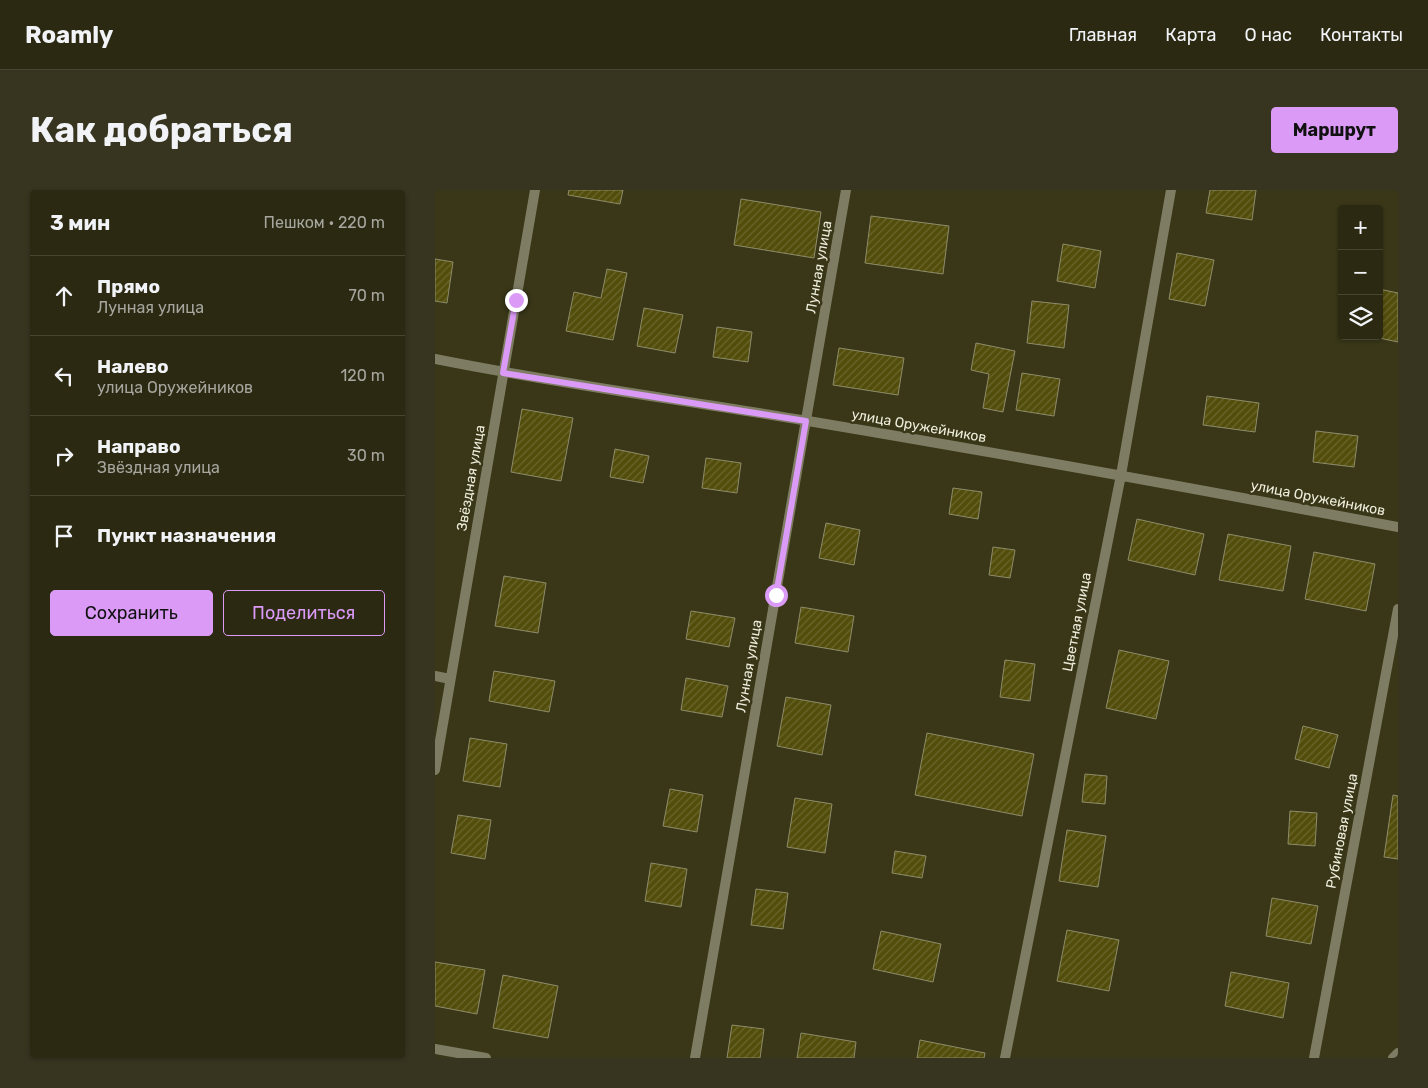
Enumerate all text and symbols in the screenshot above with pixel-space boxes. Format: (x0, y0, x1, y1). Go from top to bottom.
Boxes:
text: Roamly (25, 21, 113, 49)
text: Главная (1069, 24, 1137, 46)
text: Карта (1165, 24, 1217, 46)
text: О нас (1245, 24, 1292, 46)
text: Контакты (1320, 24, 1403, 46)
button: Маршрут (1271, 107, 1398, 153)
text: Как добраться (30, 109, 293, 151)
map controls (1338, 205, 1383, 340)
button: + (1338, 205, 1383, 250)
text: 3 мин (50, 210, 110, 235)
text: Пешком · 220 m (264, 213, 385, 232)
street label: Лунная улица (802, 219, 836, 315)
button: − (1338, 250, 1383, 295)
text: Прямо (97, 275, 160, 298)
icon: ahead (50, 282, 78, 310)
text: 70 m (348, 286, 385, 305)
route end (505, 289, 528, 312)
button: layers (1338, 295, 1383, 340)
text: Лунная улица (97, 298, 204, 317)
text: Налево (97, 355, 169, 378)
icon: left (50, 362, 78, 390)
text: 120 m (340, 366, 385, 385)
text: улица Оружейников (97, 378, 253, 397)
street label: улица Оружейников (850, 406, 988, 446)
street label: Звёздная улица (453, 424, 489, 532)
text: Направо (97, 435, 181, 458)
icon: right (50, 442, 78, 470)
text: 30 m (347, 446, 385, 465)
text: Звёздная улица (97, 458, 220, 477)
street label: улица Оружейников (1249, 477, 1387, 519)
icon: arrive (50, 522, 78, 550)
text: Пункт назначения (97, 524, 276, 547)
street label: Цветная улица (1059, 571, 1095, 673)
route start (765, 584, 788, 607)
button: Сохранить (50, 590, 213, 636)
button: Поделиться (223, 590, 385, 636)
street label: Лунная улица (732, 618, 766, 714)
street label: Рубиновая улица (1323, 772, 1361, 890)

